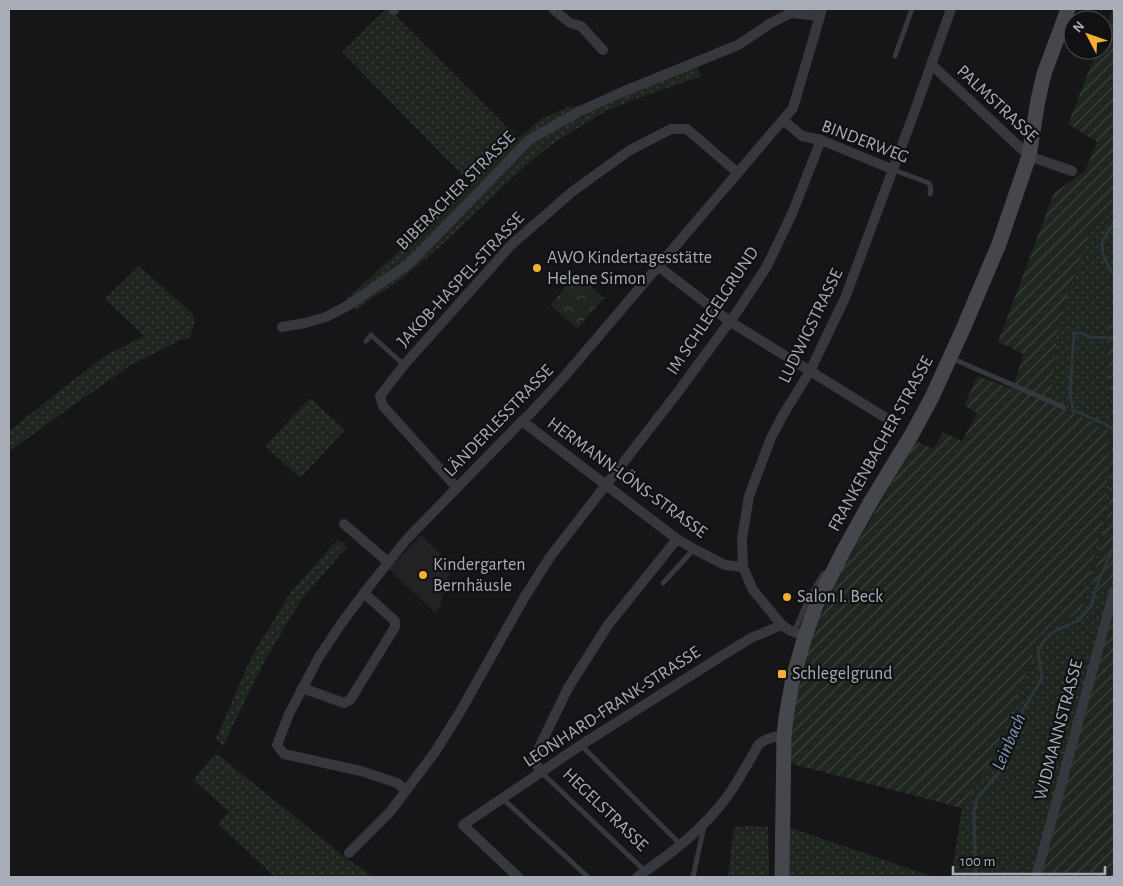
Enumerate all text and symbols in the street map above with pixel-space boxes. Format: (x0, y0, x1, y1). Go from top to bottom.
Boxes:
north arrow (1063, 10, 1113, 60)
text: N (1070, 19, 1087, 35)
street label: PALMSTRASSE (953, 62, 1041, 146)
street label: BINDERWEG (819, 117, 911, 167)
street label: BIBERACHER STRASSE (393, 128, 519, 254)
street label: JAKOB-HASPEL-STRASSE (394, 209, 528, 351)
street label: IM SCHLEGELGRUND (664, 244, 762, 378)
place label: AWO Kindertagesstätte Helene Simon (547, 249, 712, 288)
marker: AWO Kindertagesstätte Helene Simon (531, 262, 543, 274)
street label: LUDWIGSTRASSE (776, 266, 847, 386)
street label: FRANKENBACHER STRASSE (825, 353, 937, 535)
street label: LÄNDERLESSTRASSE (440, 360, 557, 481)
street label: HERMANN-LÖNS-STRASSE (544, 413, 712, 542)
place label: Kindergarten Bernhäusle (433, 556, 525, 595)
marker: Kindergarten Bernhäusle (417, 569, 429, 581)
place label: Salon I. Beck (797, 588, 884, 606)
marker: Salon I. Beck (781, 591, 793, 603)
street label: LEONHARD-FRANK-STRASSE (520, 643, 704, 771)
street label: WIDMANNSTRASSE (1032, 657, 1087, 802)
place label: Schlegelgrund (792, 665, 893, 683)
marker: Schlegelgrund (776, 668, 788, 680)
water label: Leinbach (989, 711, 1029, 773)
street label: HEGELSTRASSE (559, 765, 651, 855)
scale bar (953, 844, 1106, 876)
text: 100 m (960, 854, 995, 869)

